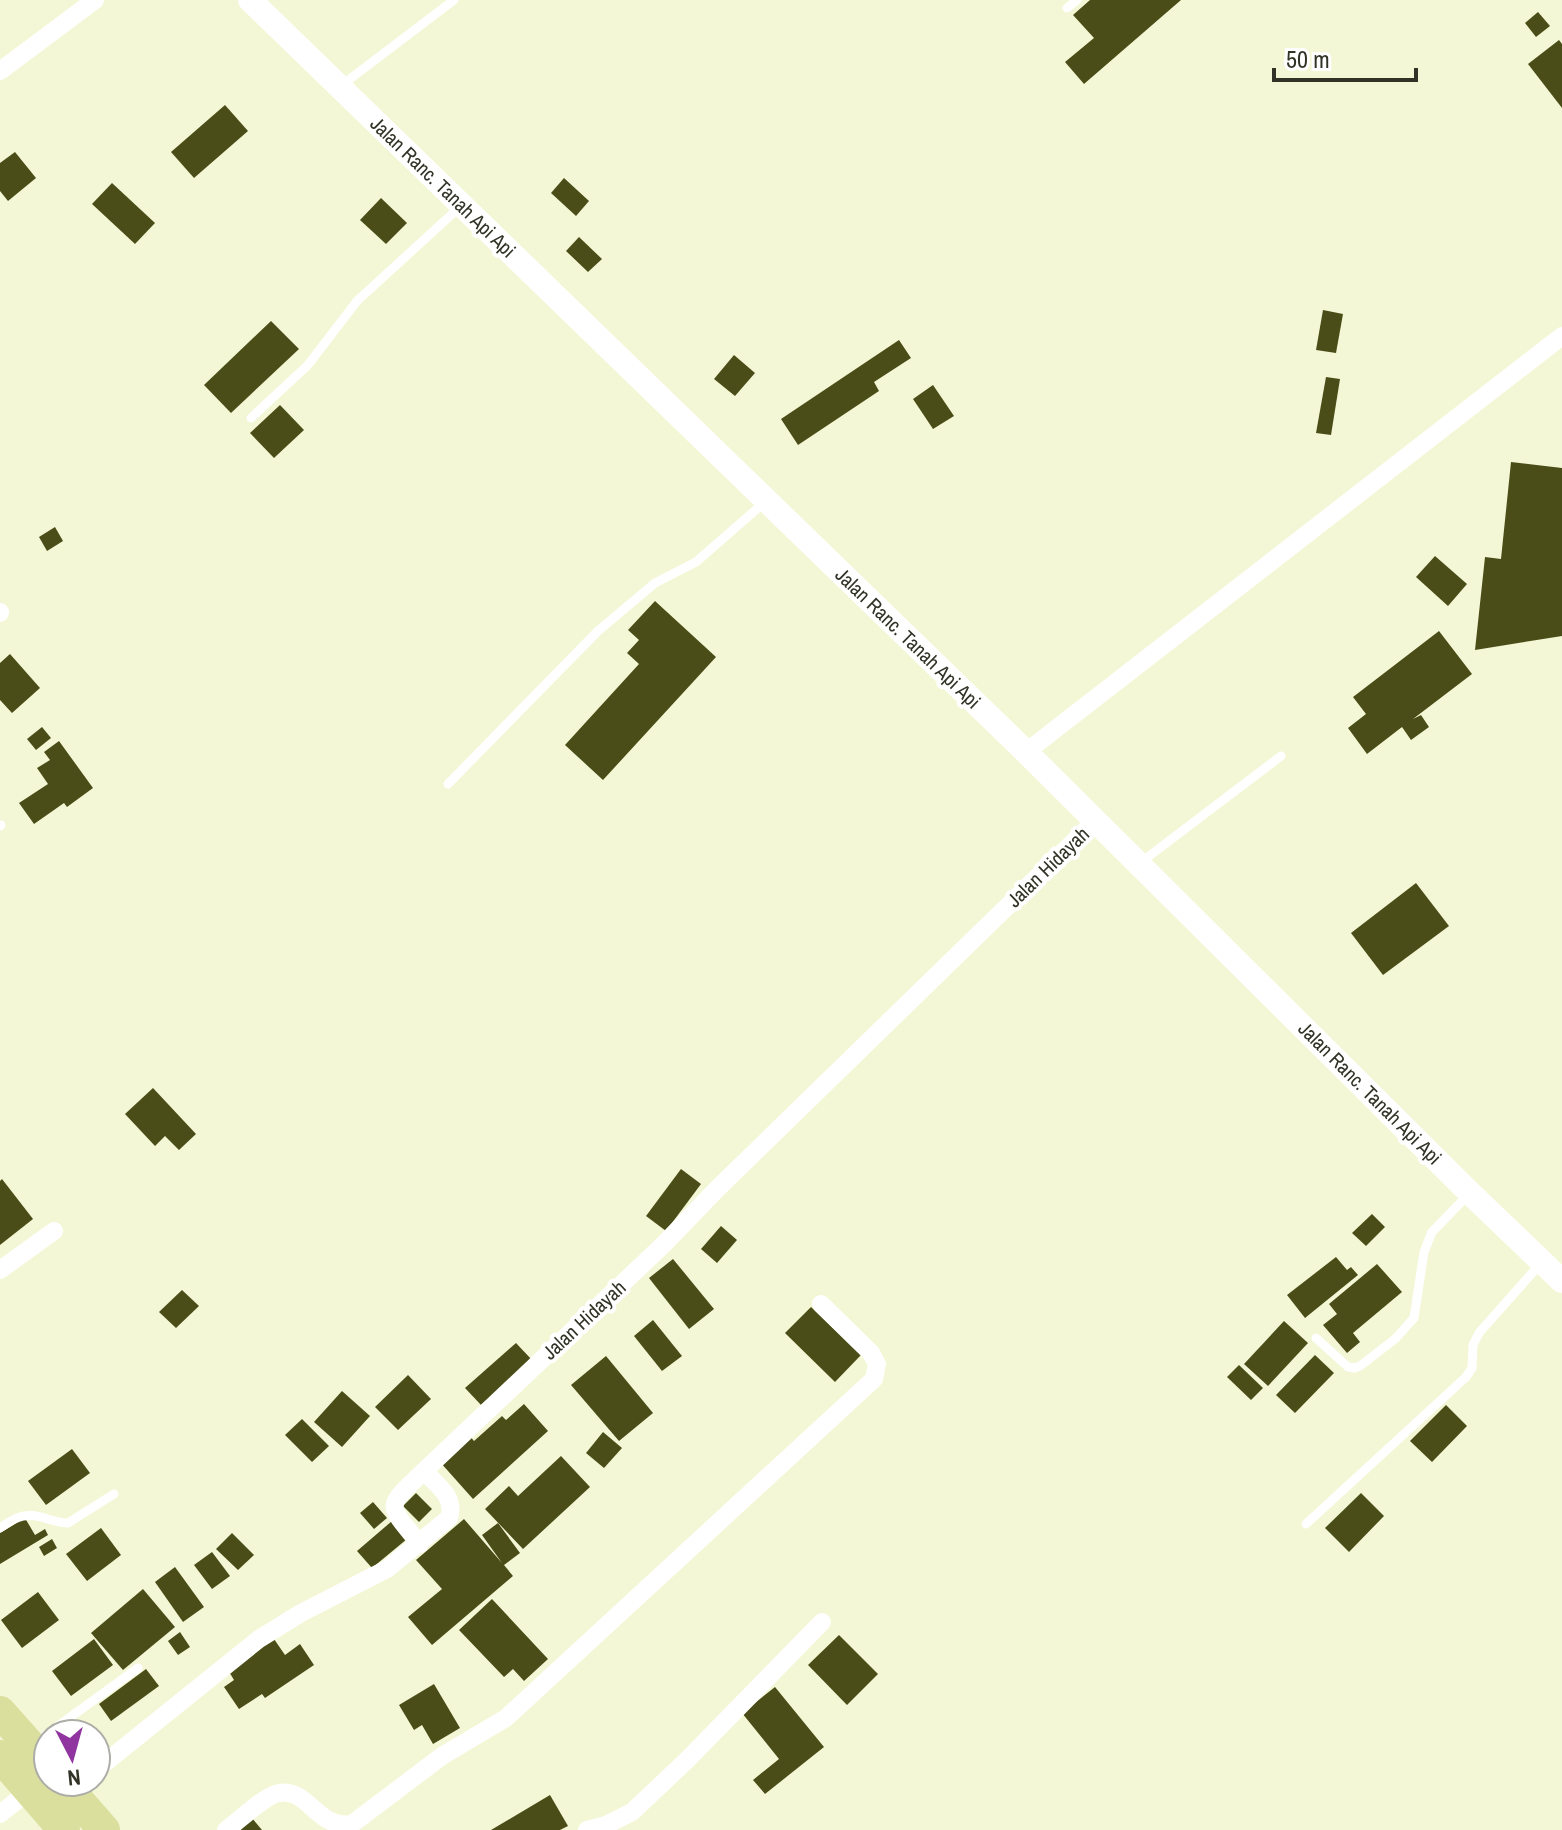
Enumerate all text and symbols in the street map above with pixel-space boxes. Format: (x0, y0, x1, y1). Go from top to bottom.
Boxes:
scale bar (1274, 32, 1416, 82)
text: 50 m (1286, 43, 1330, 75)
street label: Jalan Ranc. Tanah Api Api (365, 110, 522, 263)
street label: Jalan Ranc. Tanah Api Api (830, 561, 987, 714)
street label: Jalan Hidayah (1001, 821, 1095, 913)
street label: Jalan Ranc. Tanah Api Api (1293, 1015, 1448, 1170)
street label: Jalan Hidayah (536, 1274, 631, 1365)
north arrow (32, 1718, 112, 1798)
text: N (66, 1762, 82, 1793)

